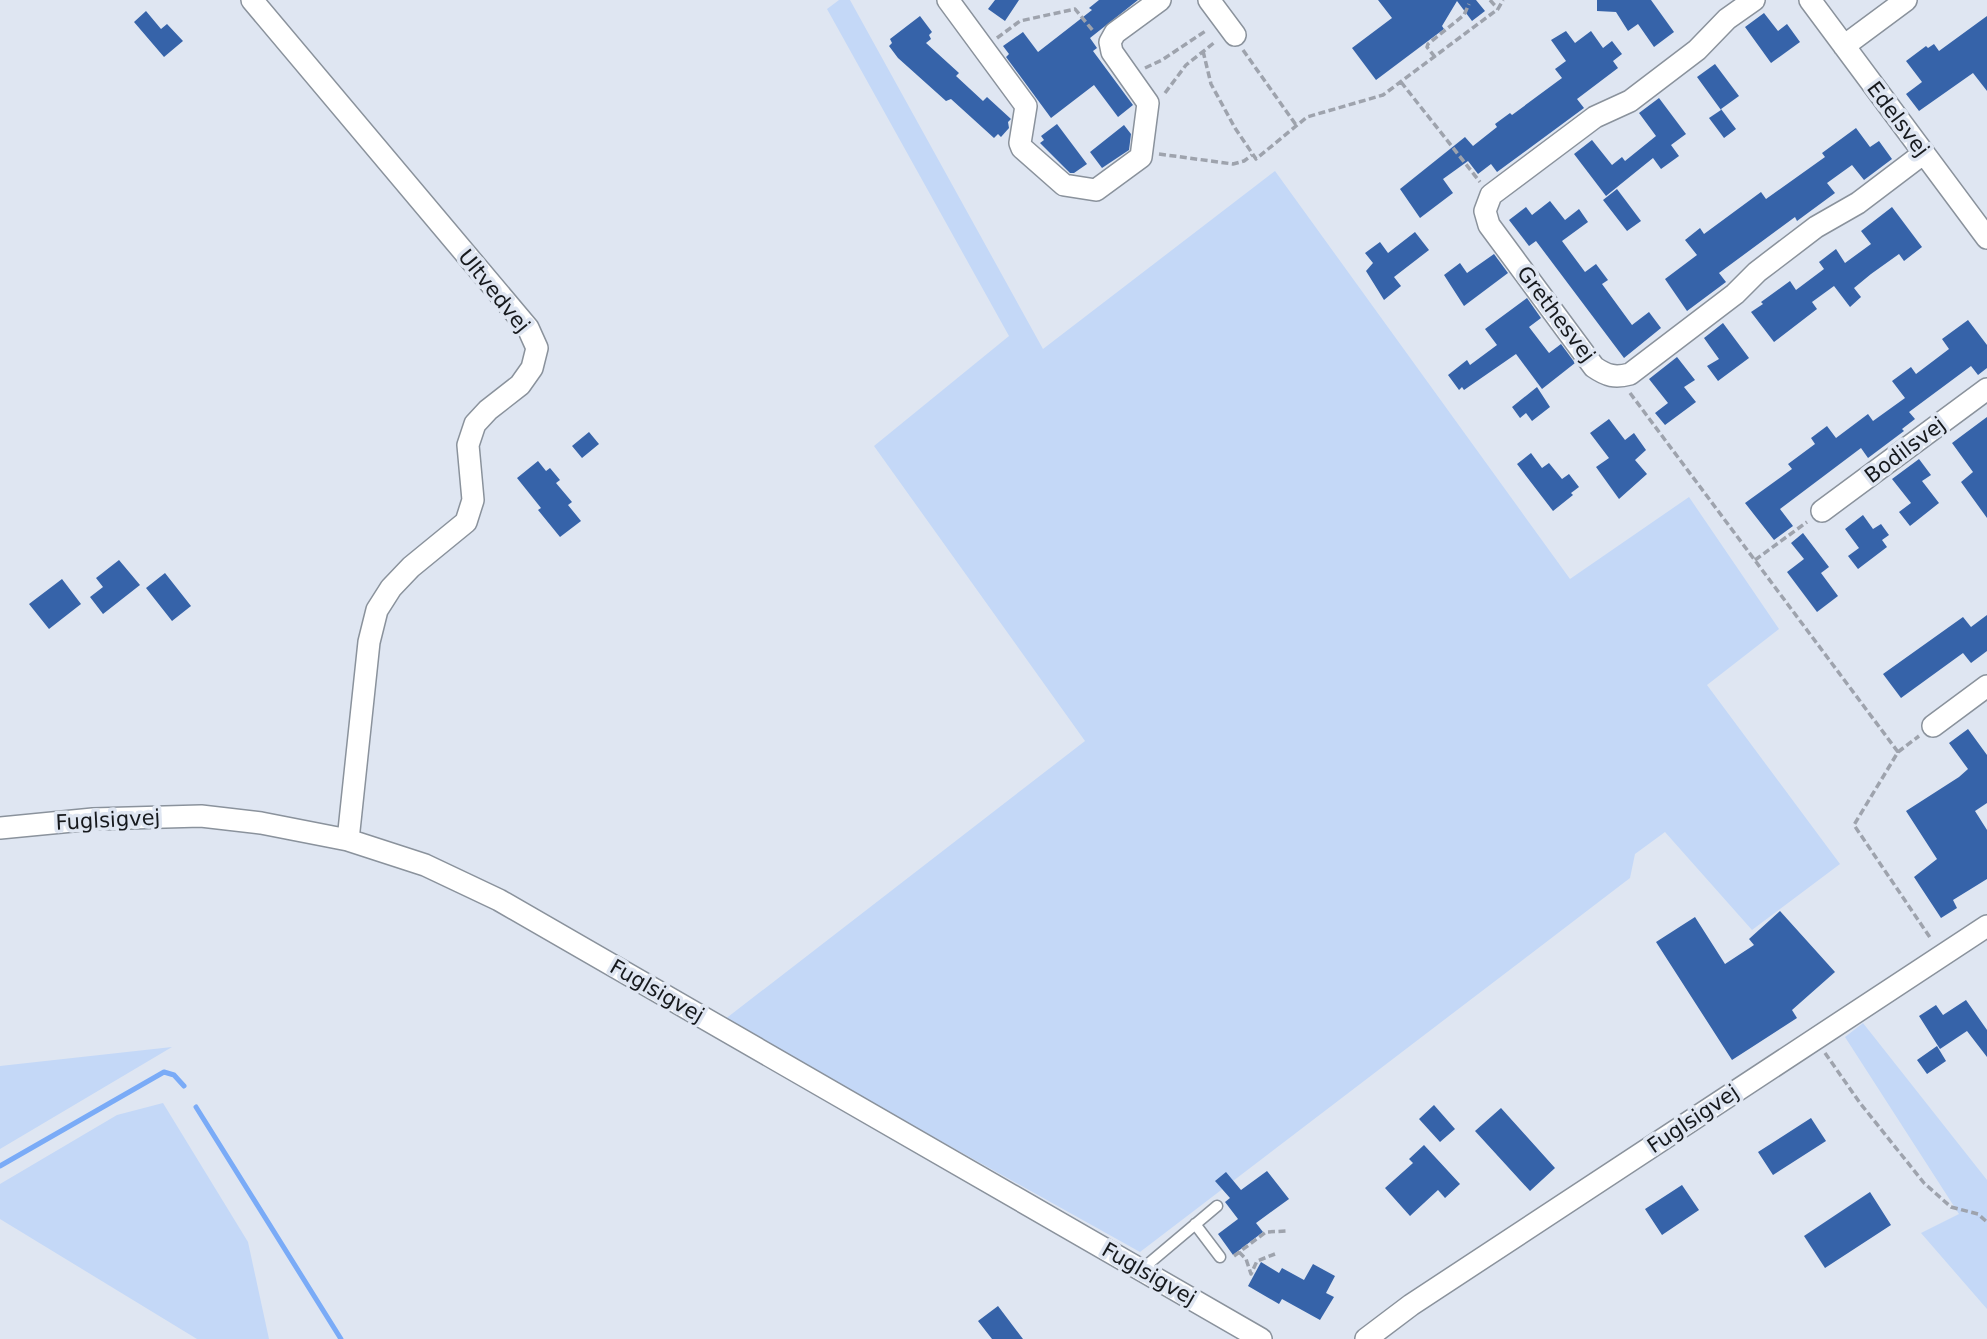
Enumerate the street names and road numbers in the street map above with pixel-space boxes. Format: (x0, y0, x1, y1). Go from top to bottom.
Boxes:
street label: Edelsvej (1862, 77, 1934, 161)
street label: Ultvedvej (453, 245, 535, 337)
street label: Grethesvej (1512, 261, 1600, 367)
street label: Bodilsvej (1860, 412, 1950, 488)
street label: Fuglsigvej (55, 805, 161, 835)
street label: Fuglsigvej (606, 954, 708, 1028)
street label: Fuglsigvej (1643, 1080, 1743, 1158)
street label: Fuglsigvej (1098, 1237, 1200, 1311)

